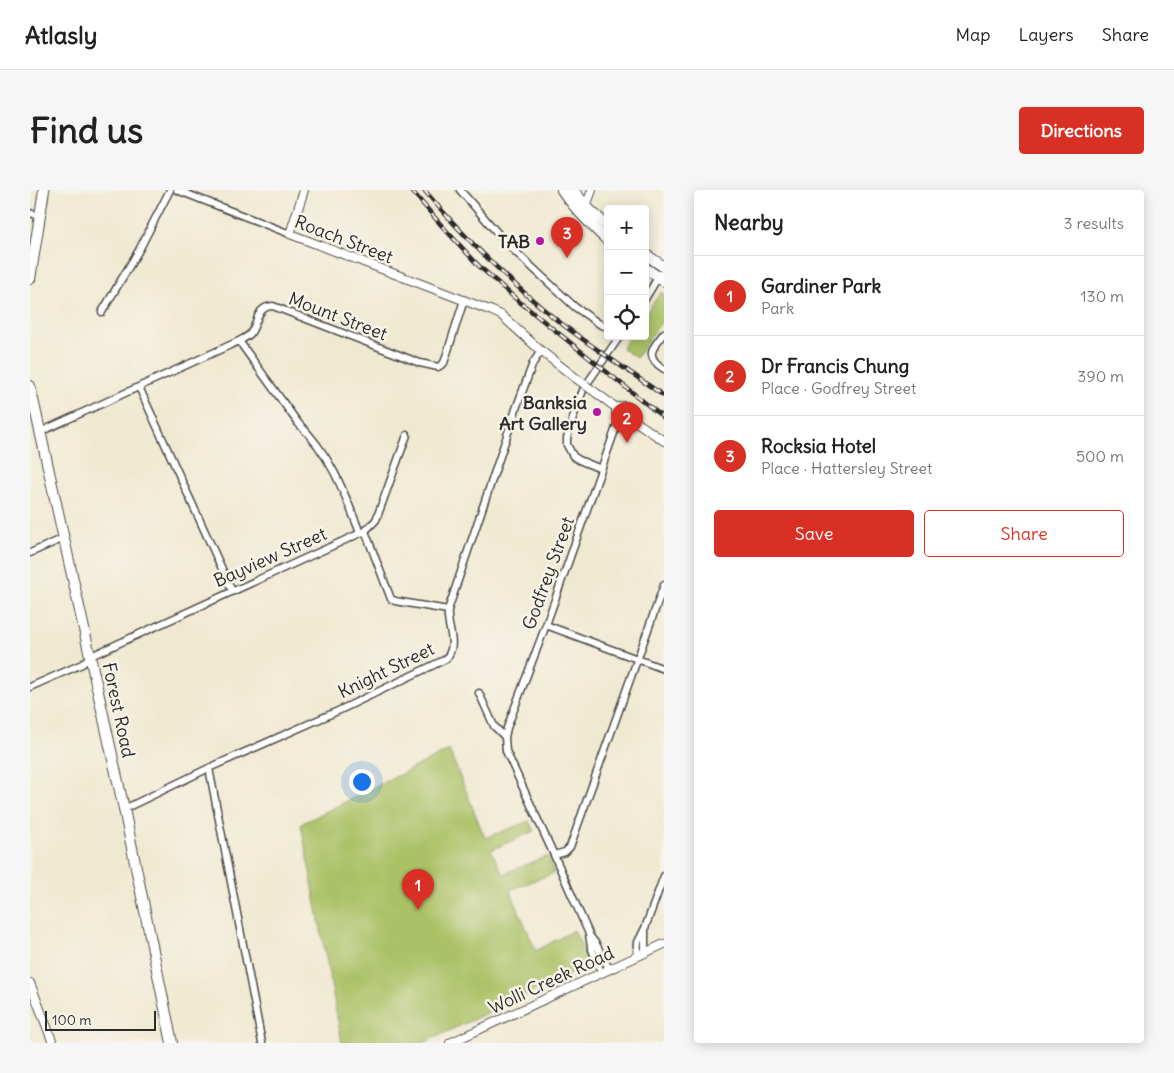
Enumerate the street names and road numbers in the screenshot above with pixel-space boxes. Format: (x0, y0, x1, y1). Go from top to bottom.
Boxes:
street label: Roach Street (292, 210, 396, 268)
street label: Mount Street (285, 287, 391, 345)
street label: Godfrey Street (517, 513, 579, 633)
street label: Bayview Street (210, 522, 330, 592)
street label: Knight Street (334, 637, 438, 703)
street label: Forest Road (98, 660, 140, 760)
street label: Wolli Creek Road (485, 941, 618, 1019)

